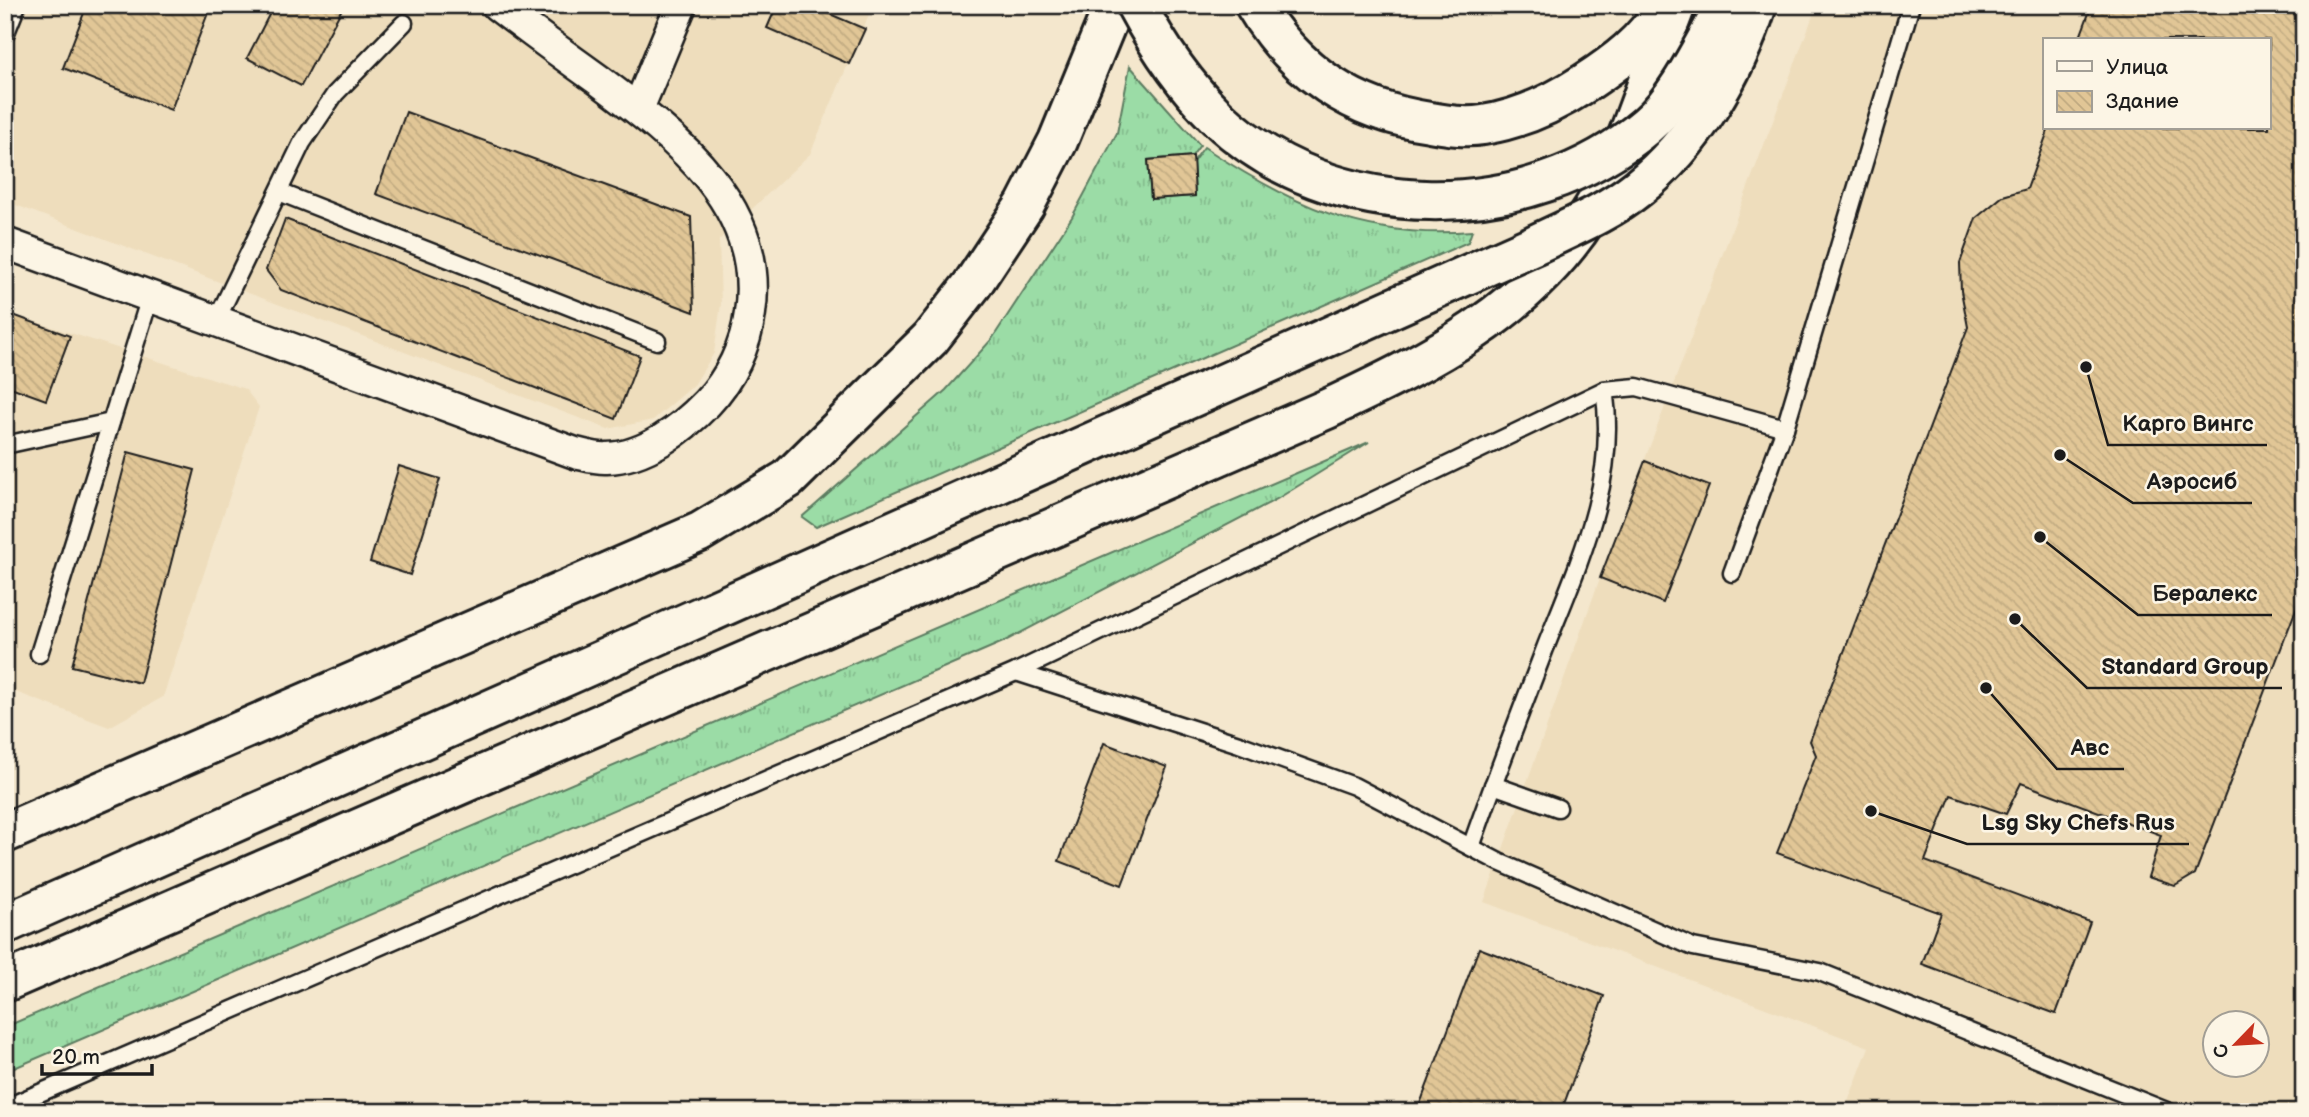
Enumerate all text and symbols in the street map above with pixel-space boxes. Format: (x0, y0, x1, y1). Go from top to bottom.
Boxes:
legend (2043, 38, 2270, 130)
text: Улица (2106, 55, 2169, 80)
text: Здание (2106, 89, 2179, 114)
callout: Карго Вингс (2108, 401, 2267, 445)
text: Карго Вингс (2122, 410, 2254, 438)
callout: Аэросиб (2133, 459, 2252, 503)
text: Аэросиб (2146, 468, 2237, 496)
callout: Бералекс (2138, 571, 2272, 615)
text: Бералекс (2152, 580, 2258, 608)
callout: Standard Group (2087, 644, 2282, 688)
text: Standard Group (2102, 653, 2268, 681)
callout: Авс (2057, 725, 2124, 769)
text: Авс (2070, 734, 2110, 762)
callout: Lsg Sky Chefs Rus (1967, 800, 2189, 844)
text: Lsg Sky Chefs Rus (1981, 809, 2175, 837)
north arrow (2200, 1009, 2270, 1078)
scale bar (42, 1033, 152, 1077)
text: С (2209, 1040, 2235, 1061)
text: 20 m (52, 1045, 100, 1070)

